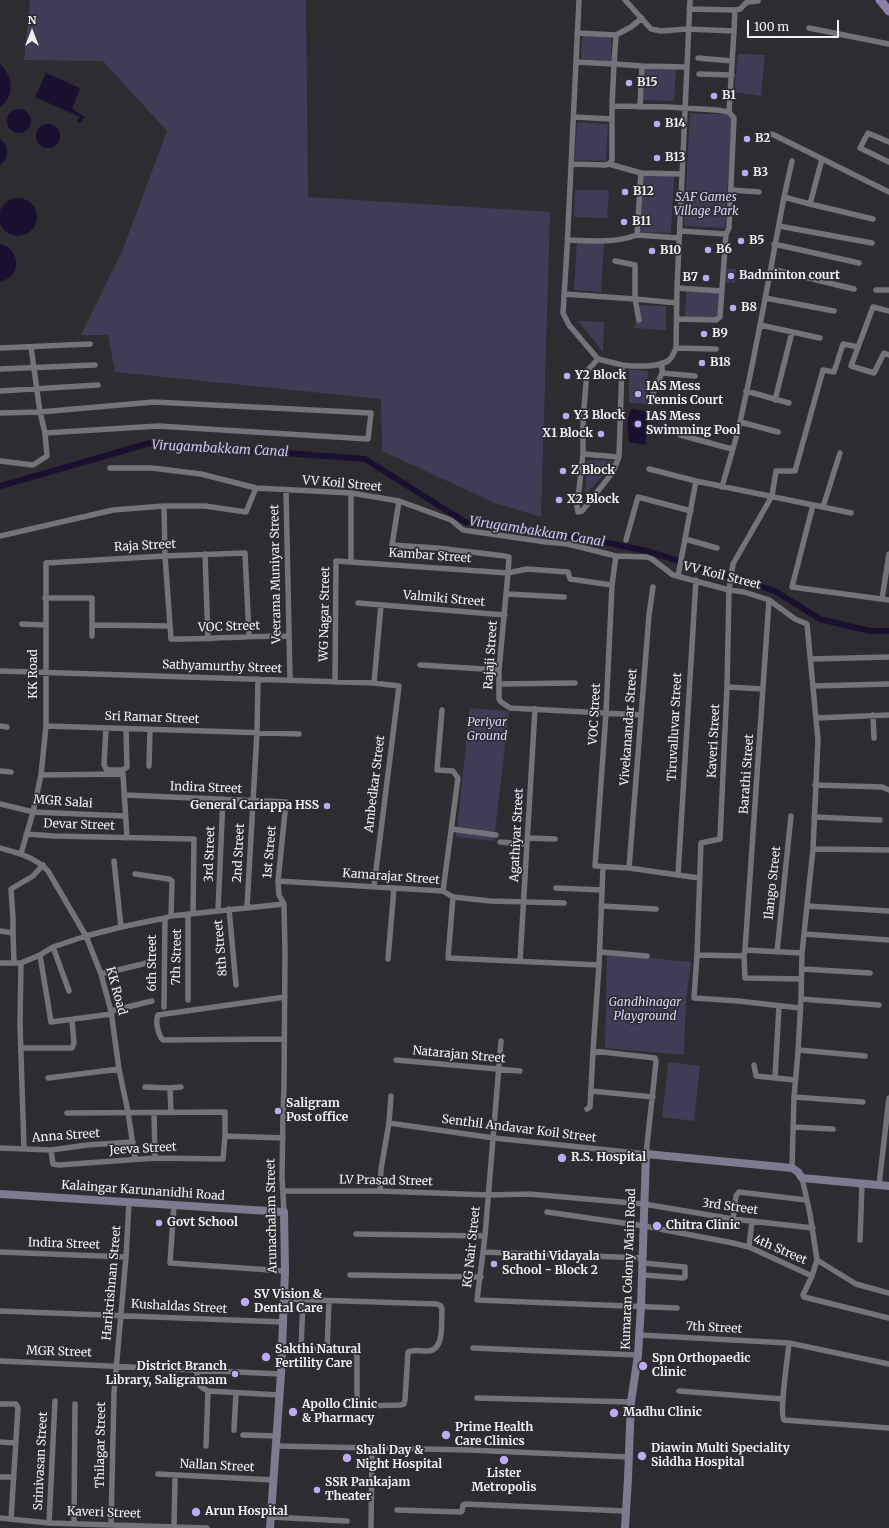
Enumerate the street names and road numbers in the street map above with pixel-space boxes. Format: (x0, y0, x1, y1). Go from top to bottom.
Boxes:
street label: VV Koil Street (302, 473, 382, 495)
street label: Veerama Muniyar Street (268, 504, 284, 644)
street label: Raja Street (114, 537, 176, 555)
street label: Kambar Street (388, 546, 472, 566)
street label: VV Koil Street (682, 559, 762, 593)
street label: WG Nagar Street (317, 566, 333, 662)
street label: Valmiki Street (402, 588, 486, 610)
street label: VOC Street (198, 619, 260, 635)
street label: Rajaji Street (481, 620, 501, 690)
street label: KK Road (27, 649, 41, 699)
street label: Sathyamurthy Street (162, 658, 282, 676)
street label: Vivekanandar Street (618, 668, 640, 786)
street label: Tiruvalluvar Street (665, 672, 685, 782)
street label: VOC Street (586, 683, 604, 745)
street label: Kaveri Street (705, 704, 723, 778)
street label: Sri Ramar Street (104, 709, 200, 727)
street label: Ambedkar Street (362, 734, 388, 834)
street label: Barathi Street (737, 734, 757, 814)
street label: Indira Street (170, 780, 242, 796)
street label: Agathiyar Street (507, 788, 527, 882)
street label: MGR Salai (33, 793, 93, 811)
street label: Devar Street (43, 817, 115, 833)
street label: 2nd Street (230, 823, 248, 883)
street label: 1st Street (261, 825, 279, 879)
street label: 3rd Street (202, 826, 218, 882)
street label: Ilango Street (762, 846, 784, 920)
street label: Kamarajar Street (342, 866, 440, 888)
street label: 8th Street (211, 919, 231, 977)
street label: 7th Street (169, 929, 185, 985)
street label: 6th Street (146, 935, 160, 991)
street label: KK Road (103, 965, 129, 1017)
street label: Natarajan Street (412, 1044, 506, 1066)
street label: Senthil Andavar Koil Street (441, 1112, 597, 1146)
street label: Anna Street (32, 1126, 100, 1146)
street label: Jeeva Street (109, 1140, 177, 1158)
street label: Arunachalam Street (264, 1158, 280, 1274)
street label: LV Prasad Street (339, 1173, 433, 1189)
street label: Kalaingar Karunanidhi Road (61, 1178, 225, 1204)
street label: Kumaran Colony Main Road (619, 1188, 639, 1350)
street label: 3rd Street (701, 1196, 759, 1218)
street label: KG Nair Street (461, 1206, 483, 1288)
street label: Harikrishnan Street (100, 1225, 124, 1341)
street label: 4th Street (751, 1232, 809, 1268)
street label: Indira Street (28, 1236, 100, 1252)
street label: Kushaldas Street (130, 1297, 228, 1317)
street label: 7th Street (685, 1319, 743, 1337)
street label: MGR Street (26, 1344, 92, 1360)
street label: Thilagar Street (93, 1402, 109, 1488)
street label: Srinivasan Street (31, 1411, 51, 1511)
street label: Nallan Street (179, 1457, 255, 1475)
street label: Kaveri Street (67, 1505, 141, 1521)

